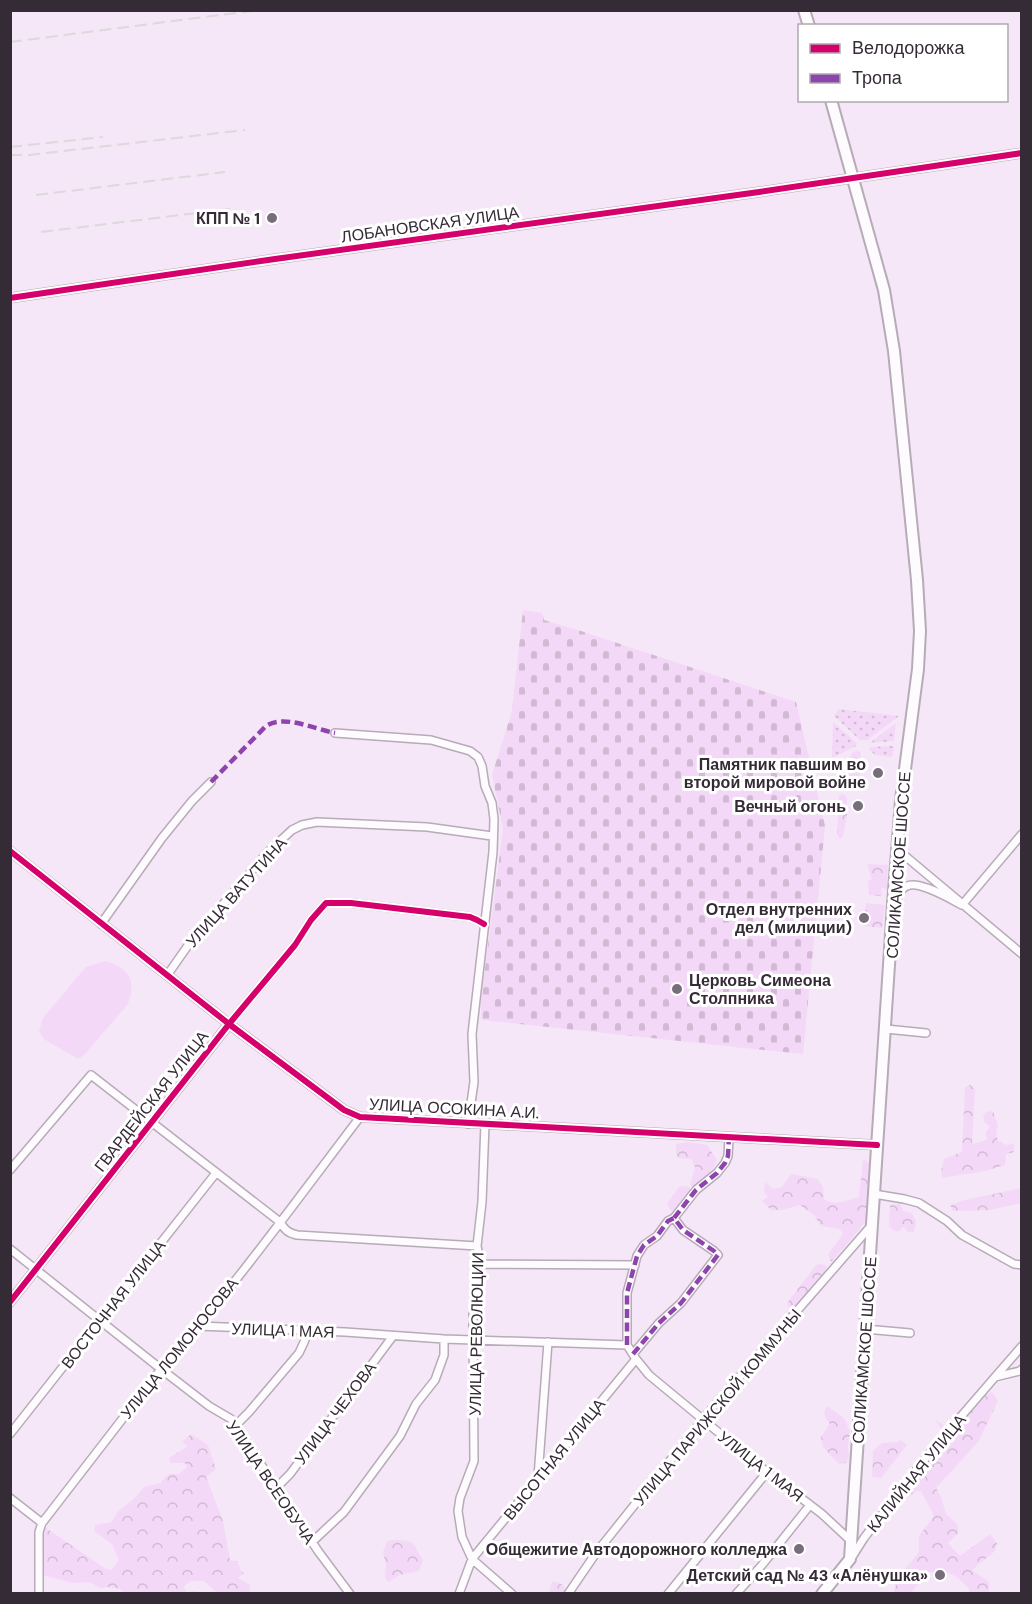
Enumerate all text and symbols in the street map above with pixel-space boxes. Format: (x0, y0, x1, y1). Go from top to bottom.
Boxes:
legend (798, 24, 1008, 102)
text: Велодорожка (852, 36, 965, 60)
text: Тропа (852, 66, 903, 90)
street label: ЛОБАНОВСКАЯ УЛИЦА (340, 202, 521, 247)
place label: КПП № 1 (196, 208, 260, 229)
marker: КПП № 1 (265, 211, 279, 225)
place label: Памятник павшим во второй мировой войне (684, 754, 866, 793)
marker: Памятник павшим во второй мировой войне (871, 766, 885, 780)
street label: СОЛИКАМСКОЕ ШОССЕ (881, 771, 916, 959)
place label: Вечный огонь (734, 796, 846, 817)
marker: Вечный огонь (851, 799, 865, 813)
street label: УЛИЦА ВАТУТИНА (181, 833, 292, 952)
place label: Отдел внутренних дел (милиции) (706, 899, 852, 938)
marker: Отдел внутренних дел (милиции) (857, 911, 871, 925)
place label: Церковь Симеона Столпника (689, 970, 831, 1009)
marker: Церковь Симеона Столпника (670, 982, 684, 996)
street label: ГВАРДЕЙСКАЯ УЛИЦА (90, 1026, 213, 1176)
street label: УЛИЦА ОСОКИНА А.И. (368, 1094, 540, 1123)
street label: ВОСТОЧНАЯ УЛИЦА (57, 1235, 170, 1373)
street label: УЛИЦА РЕВОЛЮЦИИ (465, 1252, 488, 1416)
street label: СОЛИКАМСКОЕ ШОССЕ (847, 1256, 882, 1444)
street label: УЛИЦА ЛОМОНОСОВА (116, 1273, 243, 1423)
street label: УЛИЦА ПАРИЖСКОЙ КОММУНЫ (629, 1305, 806, 1510)
street label: УЛИЦА 1 МАЯ (231, 1318, 335, 1343)
street label: УЛИЦА ЧЕХОВА (290, 1358, 381, 1469)
street label: ВЫСОТНАЯ УЛИЦА (499, 1394, 610, 1524)
street label: КАЛИЙНАЯ УЛИЦА (862, 1410, 971, 1537)
street label: УЛИЦА ВСЕОБУЧА (221, 1416, 320, 1548)
street label: УЛИЦА 1 МАЯ (714, 1426, 808, 1506)
place label: Общежитие Автодорожного колледжа (486, 1539, 787, 1560)
marker: Общежитие Автодорожного колледжа (792, 1542, 806, 1556)
place label: Детский сад № 43 «Алёнушка» (687, 1565, 928, 1586)
marker: Детский сад № 43 «Алёнушка» (933, 1568, 947, 1582)

